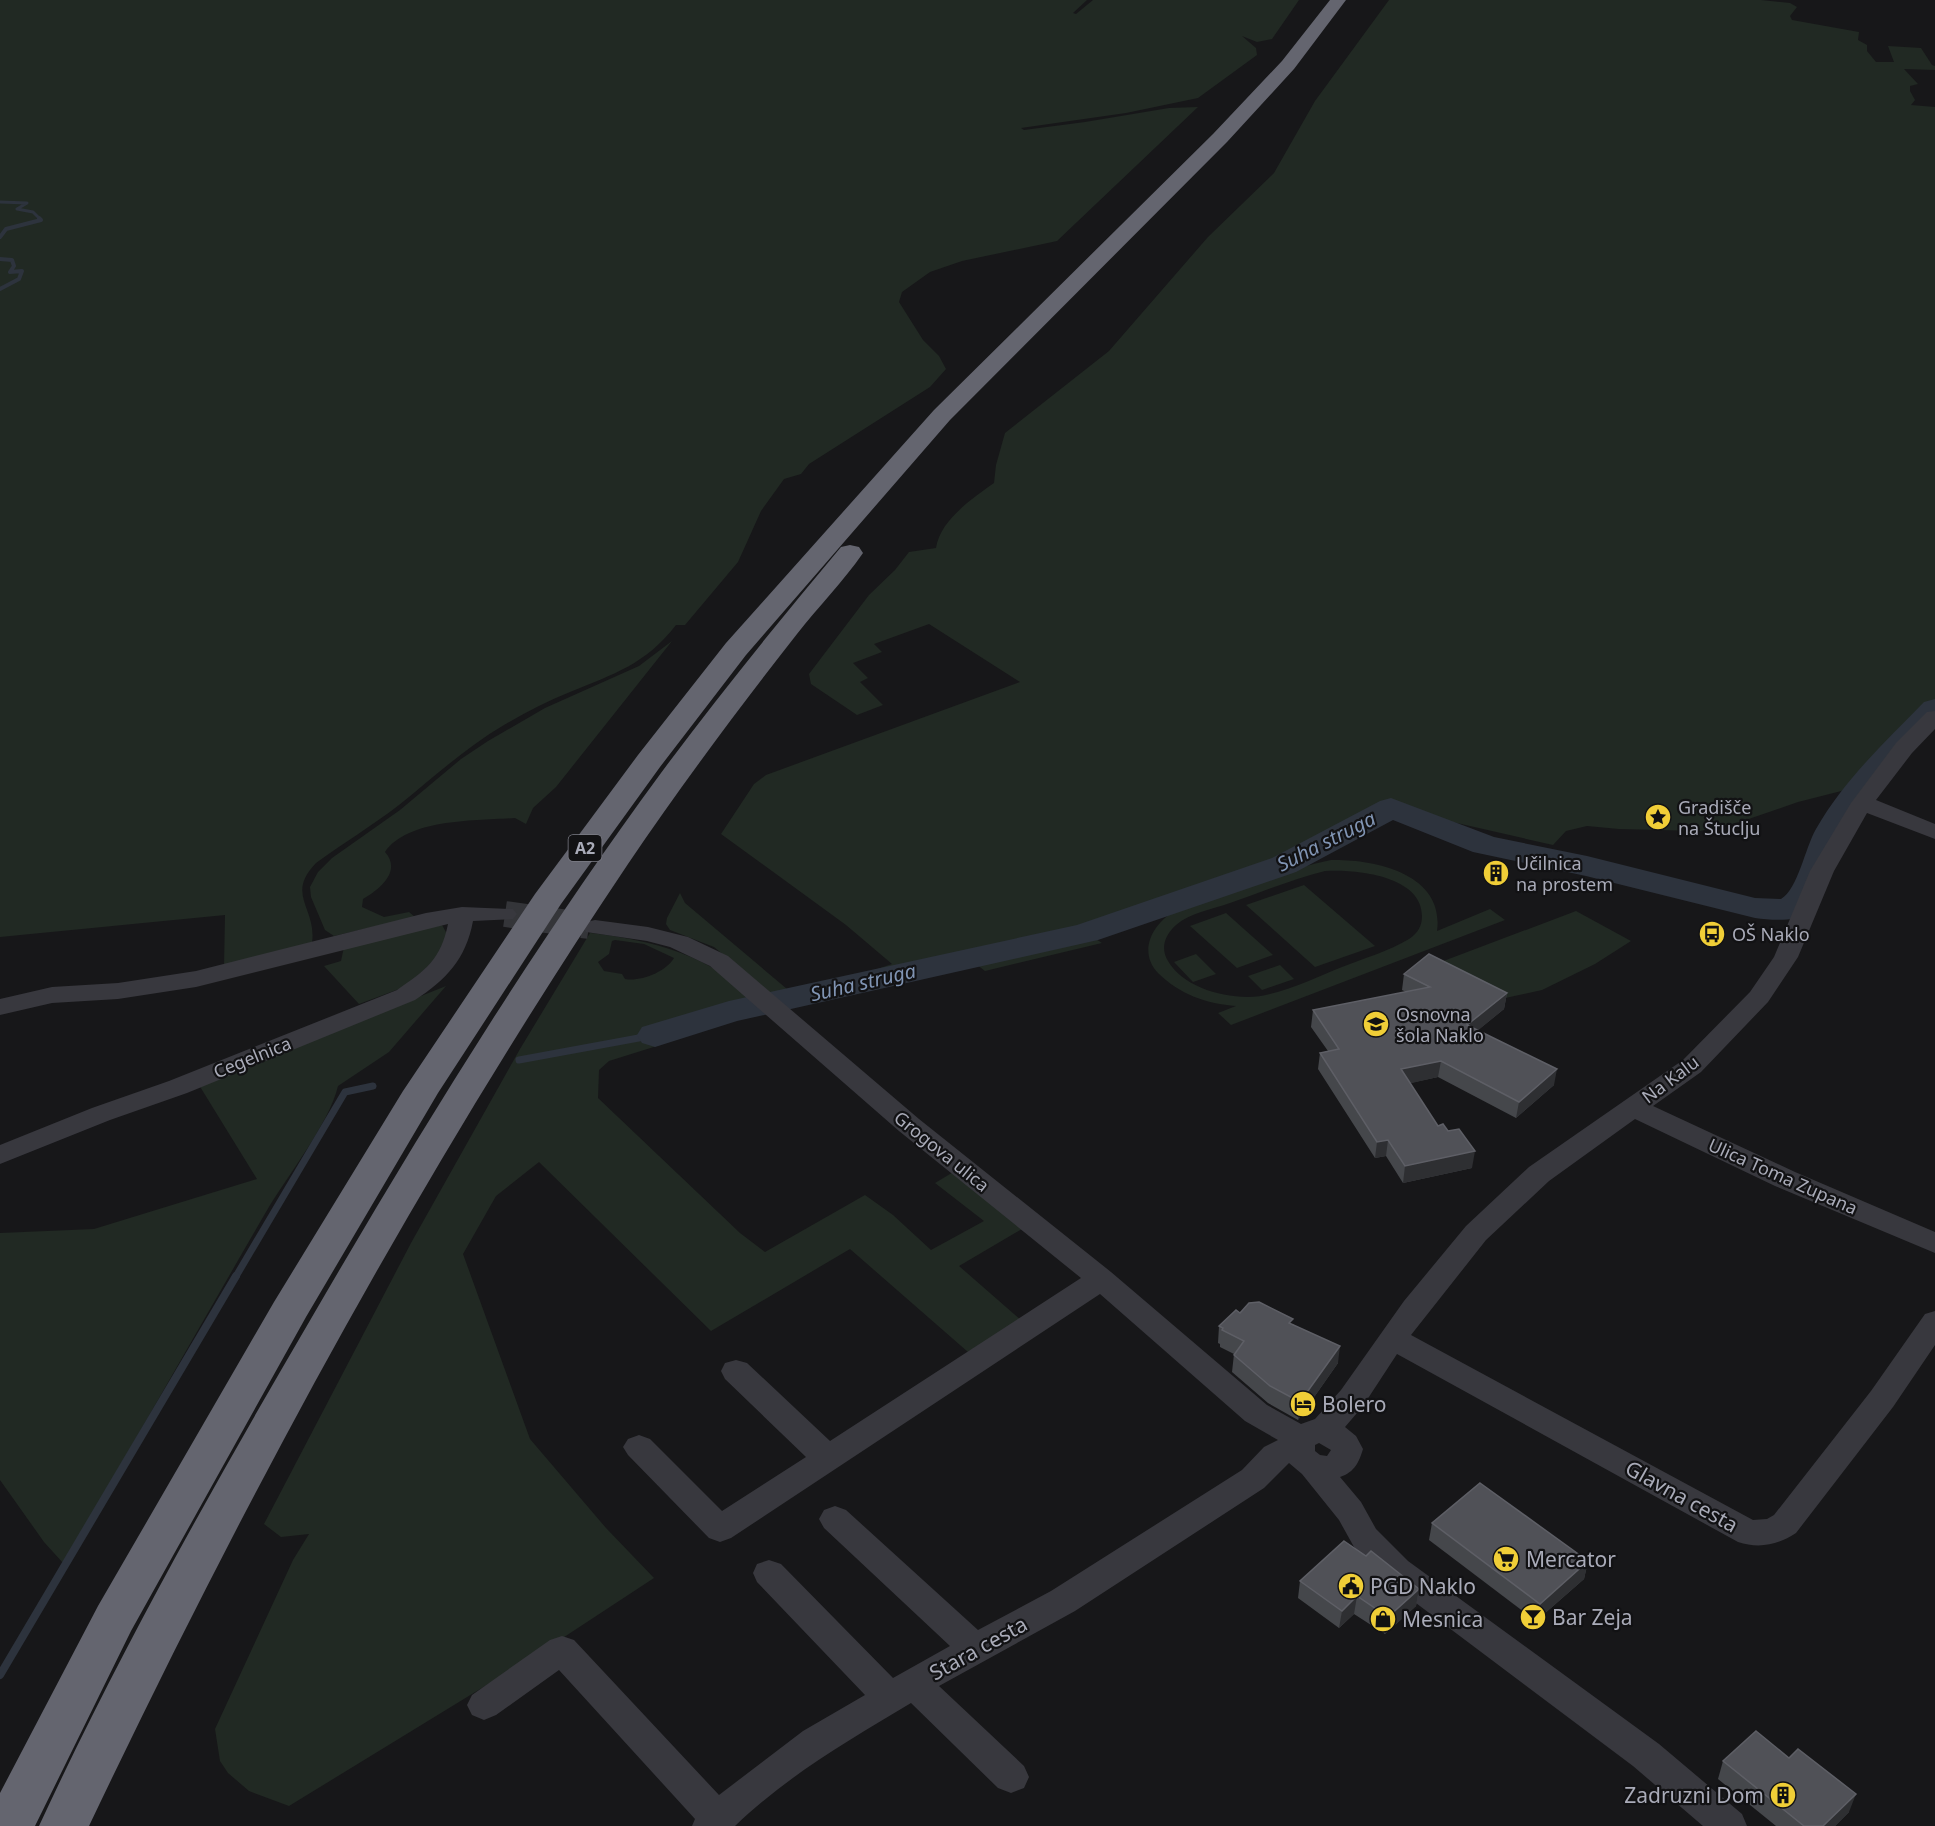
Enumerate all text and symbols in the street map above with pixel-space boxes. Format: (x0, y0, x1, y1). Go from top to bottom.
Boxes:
place label: Gradišče na Štuclju (1678, 795, 1760, 840)
place icon: Gradišče na Štuclju (1643, 802, 1673, 832)
water label: Suha struga (1272, 805, 1380, 877)
road number: A2 (568, 835, 602, 861)
place label: Učilnica na prostem (1516, 851, 1613, 896)
building icon: Učilnica na prostem (1481, 858, 1511, 888)
bus stop icon: OŠ Naklo (1697, 919, 1727, 949)
place label: OŠ Naklo (1732, 922, 1810, 946)
water label: Suha struga (808, 957, 918, 1007)
place label: Osnovna šola Naklo (1396, 1002, 1484, 1047)
school or university icon: Osnovna šola Naklo (1361, 1009, 1391, 1039)
street label: Cegelnica (210, 1031, 294, 1083)
street label: Na Kalu (1637, 1050, 1703, 1108)
street label: Grogova ulica (889, 1105, 995, 1197)
street label: Ulica Toma Zupana (1705, 1132, 1861, 1220)
hotel icon: Bolero (1288, 1389, 1318, 1419)
place label: Bolero (1322, 1390, 1387, 1418)
street label: Glavna cesta (1621, 1454, 1743, 1538)
supermarket icon: Mercator (1491, 1544, 1521, 1574)
place label: Mercator (1526, 1545, 1616, 1573)
public building icon: PGD Naklo (1336, 1571, 1366, 1601)
place label: PGD Naklo (1370, 1572, 1476, 1600)
bar icon: Bar Zeja (1518, 1602, 1548, 1632)
place label: Bar Zeja (1552, 1603, 1633, 1631)
shop icon: Mesnica (1368, 1604, 1398, 1634)
place label: Mesnica (1402, 1605, 1483, 1633)
street label: Stara cesta (924, 1610, 1032, 1686)
building icon: Zadruzni Dom (1768, 1780, 1798, 1810)
place label: Zadruzni Dom (1624, 1781, 1764, 1809)

